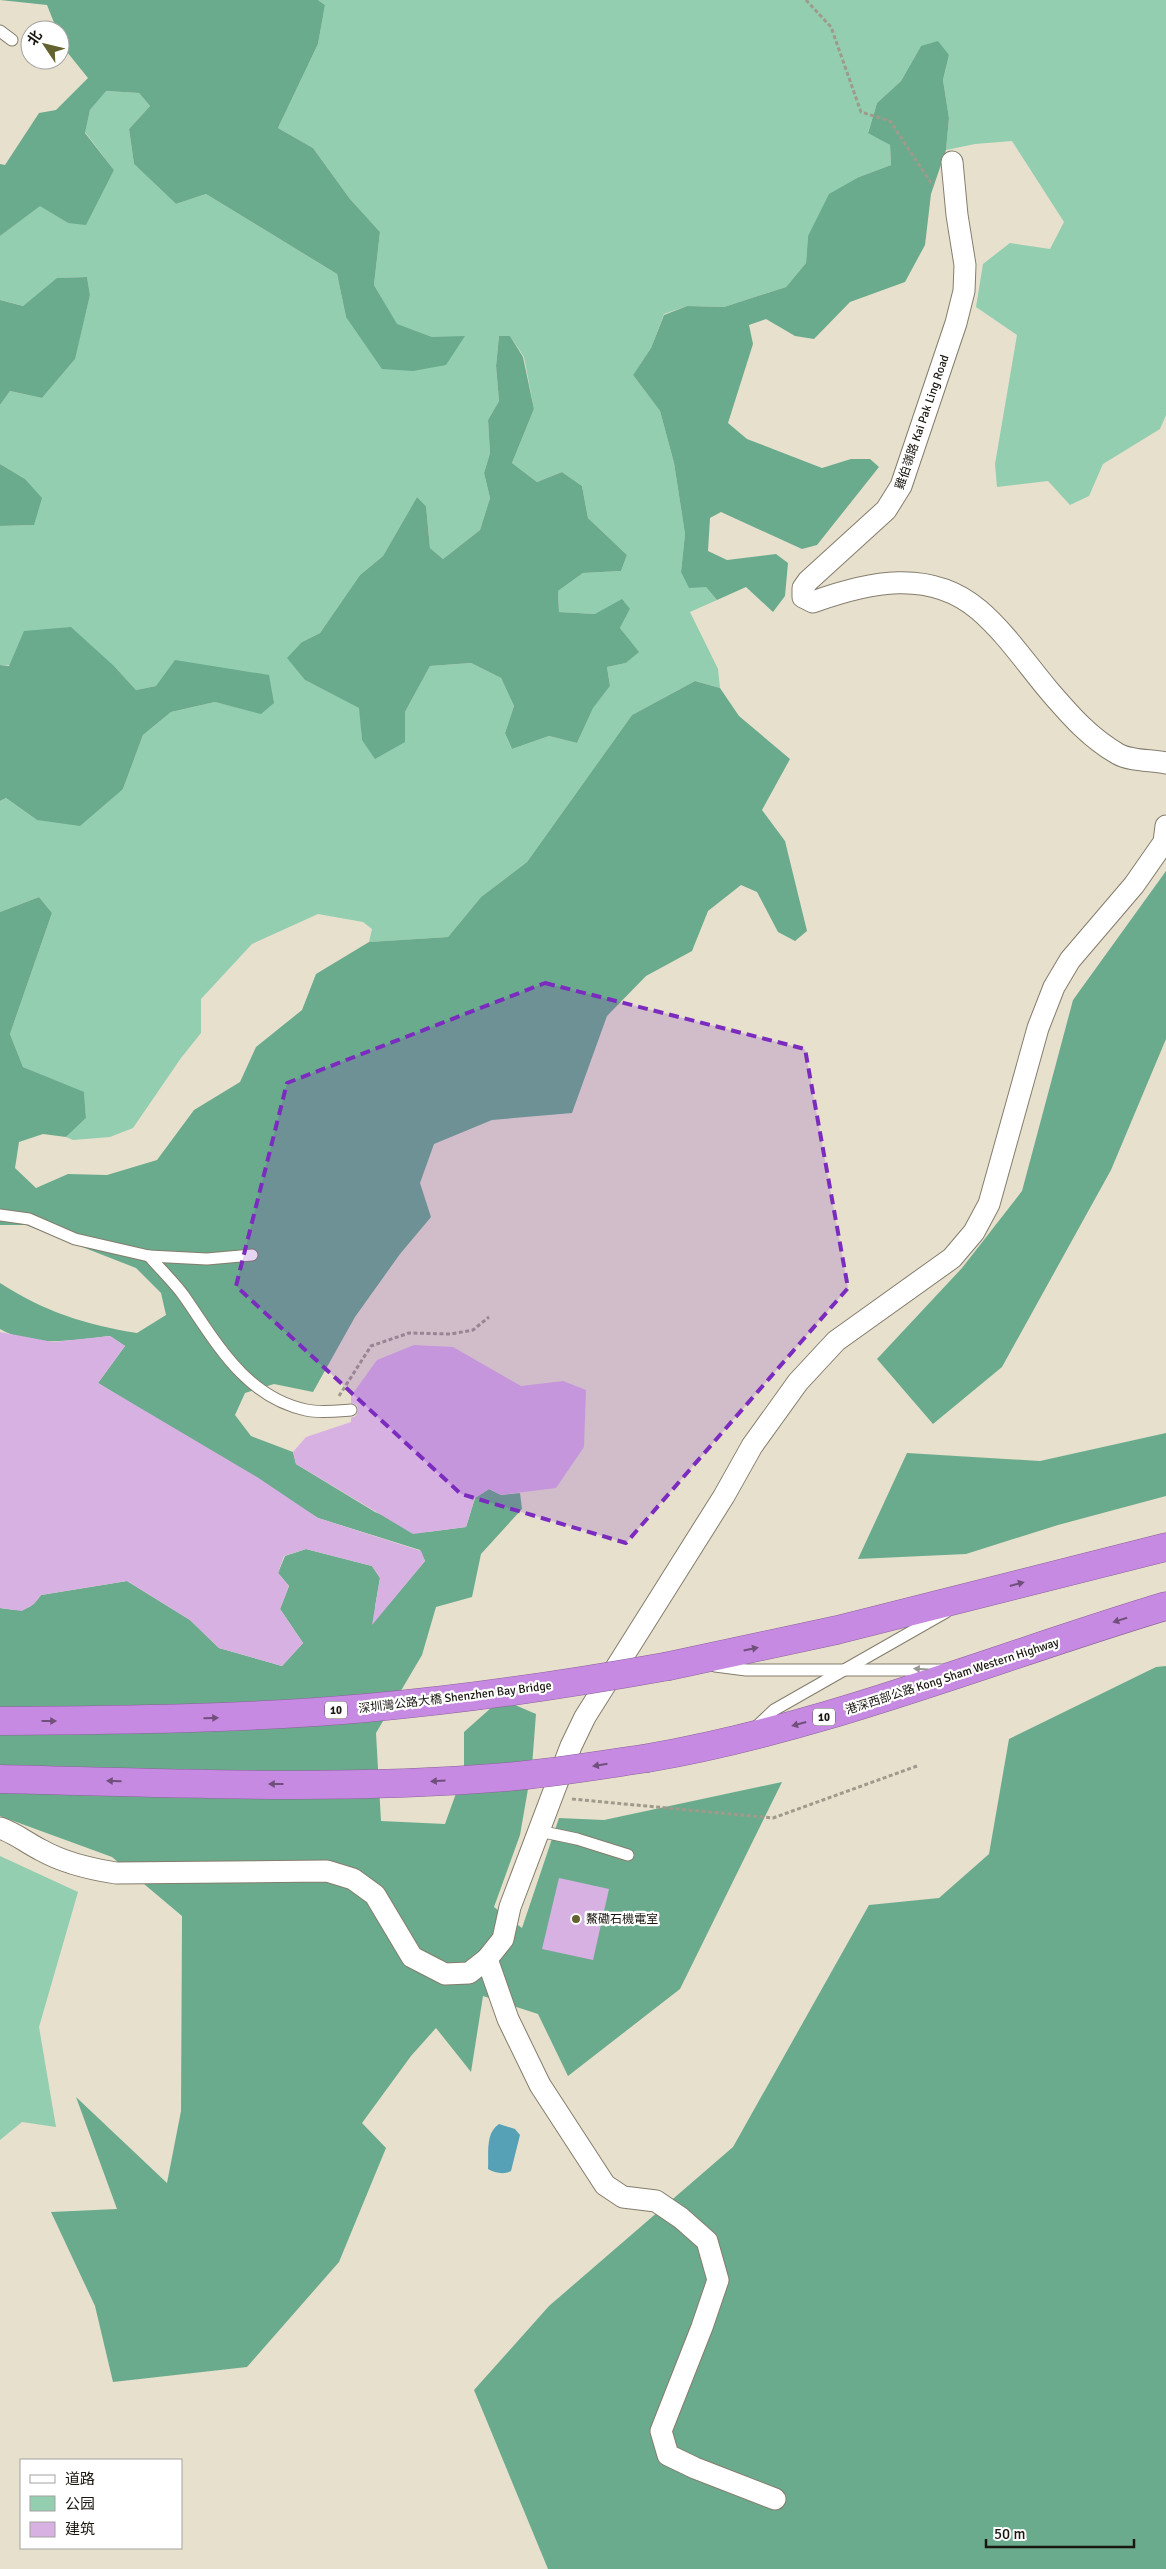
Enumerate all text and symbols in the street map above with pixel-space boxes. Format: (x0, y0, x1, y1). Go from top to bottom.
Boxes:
north arrow (20, 20, 70, 70)
text: 北 (24, 27, 46, 48)
street label: 雞伯嶺路 Kai Pak Ling Road (892, 353, 953, 492)
one-way arrow (1010, 1580, 1025, 1588)
one-way arrow (1112, 1617, 1127, 1625)
street label: 港深西部公路 Kong Sham Western Highway (843, 1635, 1061, 1718)
one-way arrow (744, 1645, 759, 1653)
one-way arrow (913, 1665, 929, 1673)
street label: 深圳灣公路大橋 Shenzhen Bay Bridge (358, 1678, 553, 1717)
road number: 10 (325, 1702, 347, 1718)
road number: 10 (813, 1708, 835, 1725)
one-way arrow (203, 1713, 219, 1721)
one-way arrow (41, 1717, 57, 1725)
one-way arrow (791, 1721, 806, 1729)
one-way arrow (592, 1762, 608, 1770)
one-way arrow (105, 1777, 121, 1785)
one-way arrow (430, 1778, 446, 1786)
one-way arrow (268, 1780, 284, 1788)
place label: 鰲磡石機電室 (586, 1912, 658, 1927)
marker: 鰲磡石機電室 (570, 1913, 582, 1925)
legend (20, 2459, 182, 2549)
text: 道路 (65, 2470, 95, 2488)
text: 公园 (65, 2495, 95, 2513)
scale bar (986, 2516, 1134, 2548)
text: 建筑 (65, 2520, 95, 2538)
text: 50 m (994, 2525, 1025, 2543)

